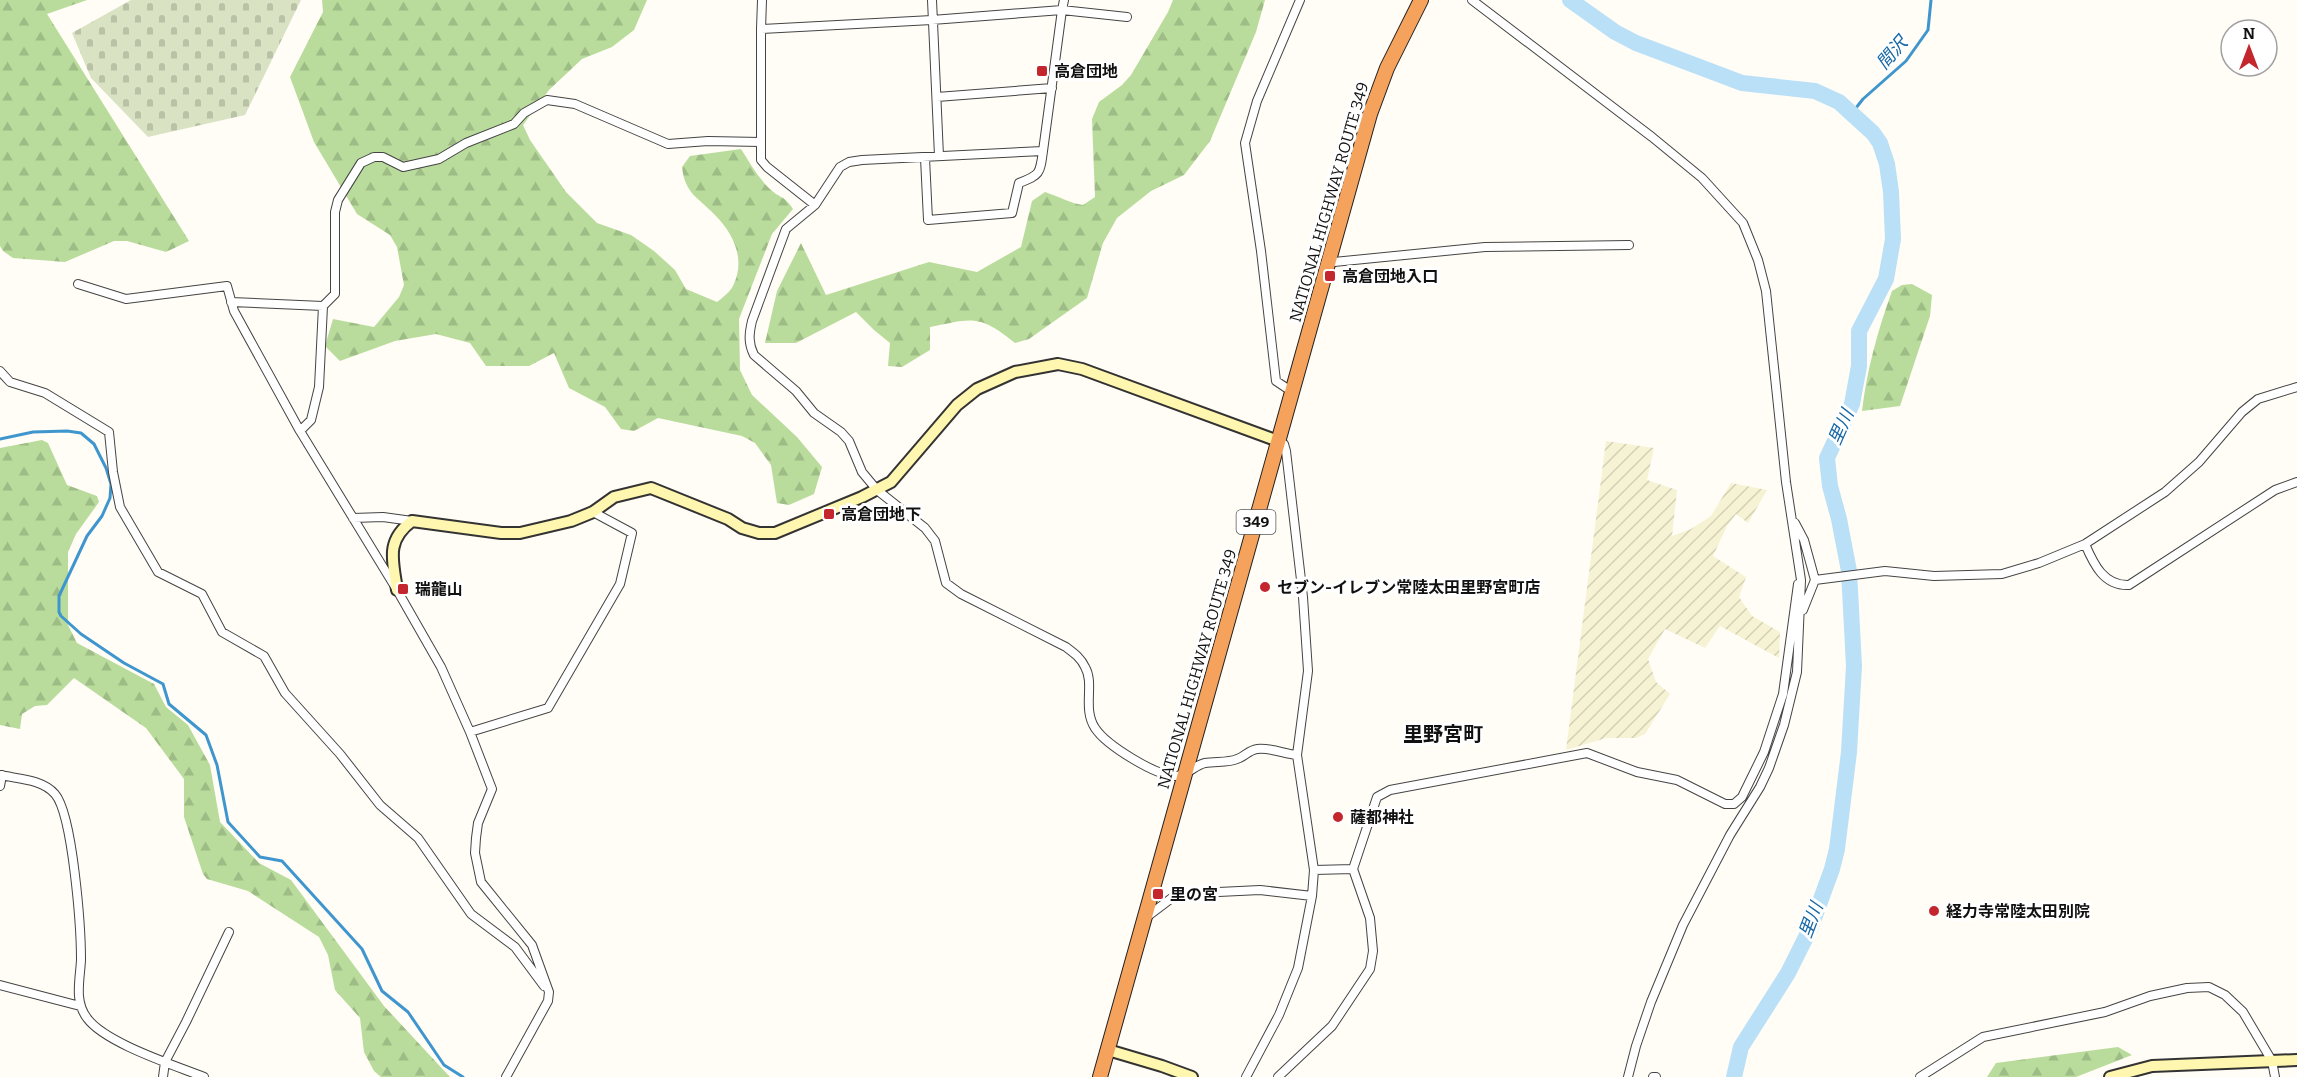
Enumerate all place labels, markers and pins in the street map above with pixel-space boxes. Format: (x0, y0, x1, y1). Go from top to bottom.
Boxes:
place label: 高倉団地 (1054, 62, 1118, 81)
marker: 高倉団地 (1035, 64, 1049, 78)
place label: 高倉団地入口 (1342, 267, 1438, 286)
marker: 高倉団地入口 (1323, 269, 1337, 283)
place label: 高倉団地下 (841, 505, 921, 524)
marker: 高倉団地下 (822, 507, 836, 521)
place label: セブン-イレブン常陸太田里野宮町店 (1277, 578, 1540, 597)
place label: 瑞龍山 (415, 580, 463, 599)
marker: セブン-イレブン常陸太田里野宮町店 (1258, 580, 1272, 594)
marker: 瑞龍山 (396, 582, 410, 596)
place label: 薩都神社 (1350, 808, 1414, 827)
marker: 薩都神社 (1331, 810, 1345, 824)
place label: 里の宮 (1170, 885, 1218, 904)
marker: 里の宮 (1151, 887, 1165, 901)
place label: 経力寺常陸太田別院 (1946, 902, 2090, 921)
marker: 経力寺常陸太田別院 (1927, 904, 1941, 918)

